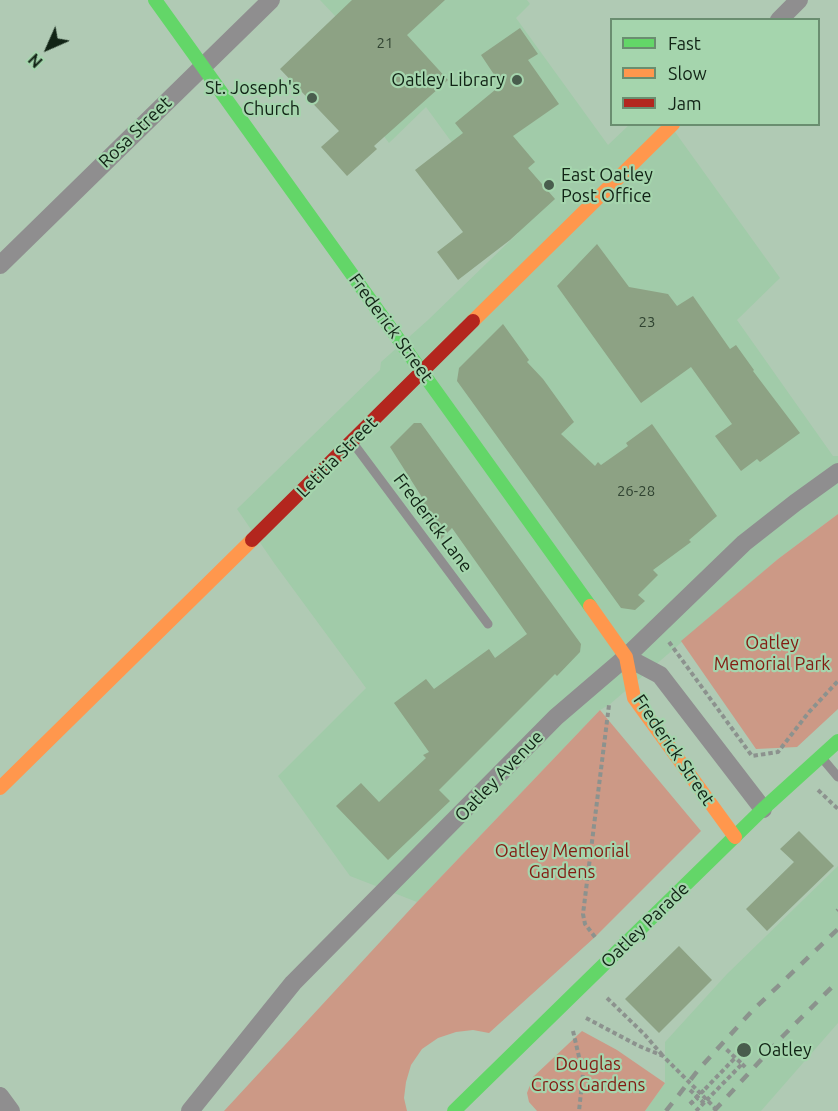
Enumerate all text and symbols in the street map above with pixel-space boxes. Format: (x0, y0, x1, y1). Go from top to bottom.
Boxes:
north arrow (18, 18, 78, 78)
legend (610, 18, 820, 126)
text: Fast (668, 33, 701, 53)
house number: 21 (377, 34, 393, 52)
text: N (25, 50, 46, 71)
text: Slow (668, 63, 707, 83)
place label: Oatley Library (391, 69, 505, 91)
marker: Oatley Library (510, 73, 524, 87)
place label: St. Joseph's Church (205, 77, 300, 119)
marker: St. Joseph's Church (305, 91, 319, 105)
street label: Rosa Street (94, 92, 176, 172)
text: Jam (668, 93, 702, 113)
place label: East Oatley Post Office (561, 164, 653, 207)
marker: East Oatley Post Office (542, 178, 556, 192)
street label: Frederick Street (344, 269, 438, 387)
house number: 23 (639, 313, 655, 331)
street label: Letitia Street (292, 412, 382, 502)
street label: Frederick Lane (389, 469, 477, 577)
house number: 26-28 (617, 482, 655, 500)
park label: Oatley Memorial Park (714, 632, 830, 674)
street label: Frederick Street (629, 690, 719, 810)
street label: Oatley Avenue (450, 726, 548, 826)
park label: Oatley Memorial Gardens (495, 840, 629, 882)
street label: Oatley Parade (596, 878, 694, 972)
place label: Oatley (758, 1039, 812, 1061)
marker: Oatley (735, 1041, 753, 1059)
park label: Douglas Cross Gardens (531, 1053, 645, 1096)

